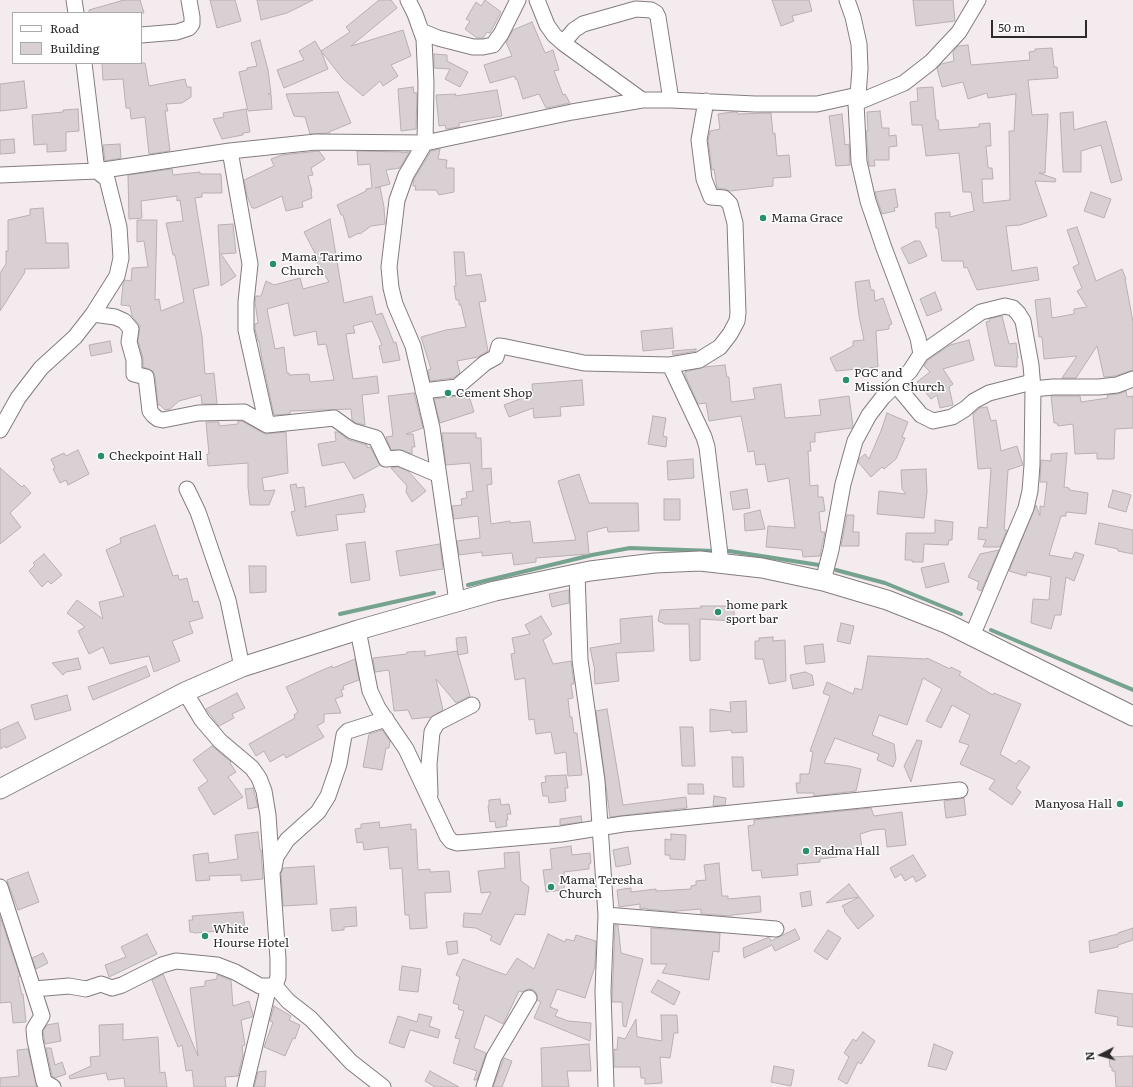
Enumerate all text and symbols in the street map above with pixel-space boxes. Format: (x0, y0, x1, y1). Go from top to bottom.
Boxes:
legend (12, 12, 142, 64)
scale bar (993, 12, 1089, 38)
text: 50 m (998, 18, 1025, 36)
text: Road (50, 19, 79, 37)
text: Building (50, 39, 99, 57)
place label: Mama Grace (771, 211, 843, 225)
marker: Mama Grace (758, 213, 768, 223)
place label: Mama Tarimo Church (281, 250, 362, 278)
marker: Mama Tarimo Church (268, 259, 278, 269)
place label: PGC and Mission Church (854, 366, 945, 394)
marker: PGC and Mission Church (841, 375, 851, 385)
place label: Cement Shop (456, 386, 532, 400)
marker: Cement Shop (443, 388, 453, 398)
place label: Checkpoint Hall (109, 449, 202, 463)
marker: Checkpoint Hall (96, 451, 106, 461)
place label: home park sport bar (726, 598, 787, 626)
marker: home park sport bar (713, 607, 723, 617)
place label: Manyosa Hall (1034, 797, 1112, 811)
marker: Manyosa Hall (1115, 799, 1125, 809)
place label: Fadma Hall (814, 844, 880, 858)
marker: Fadma Hall (801, 846, 811, 856)
place label: Mama Teresha Church (559, 873, 643, 901)
marker: Mama Teresha Church (546, 882, 556, 892)
place label: White Hourse Hotel (213, 922, 289, 950)
marker: White Hourse Hotel (200, 931, 210, 941)
north arrow (1081, 1035, 1121, 1075)
text: N (1081, 1051, 1098, 1062)

